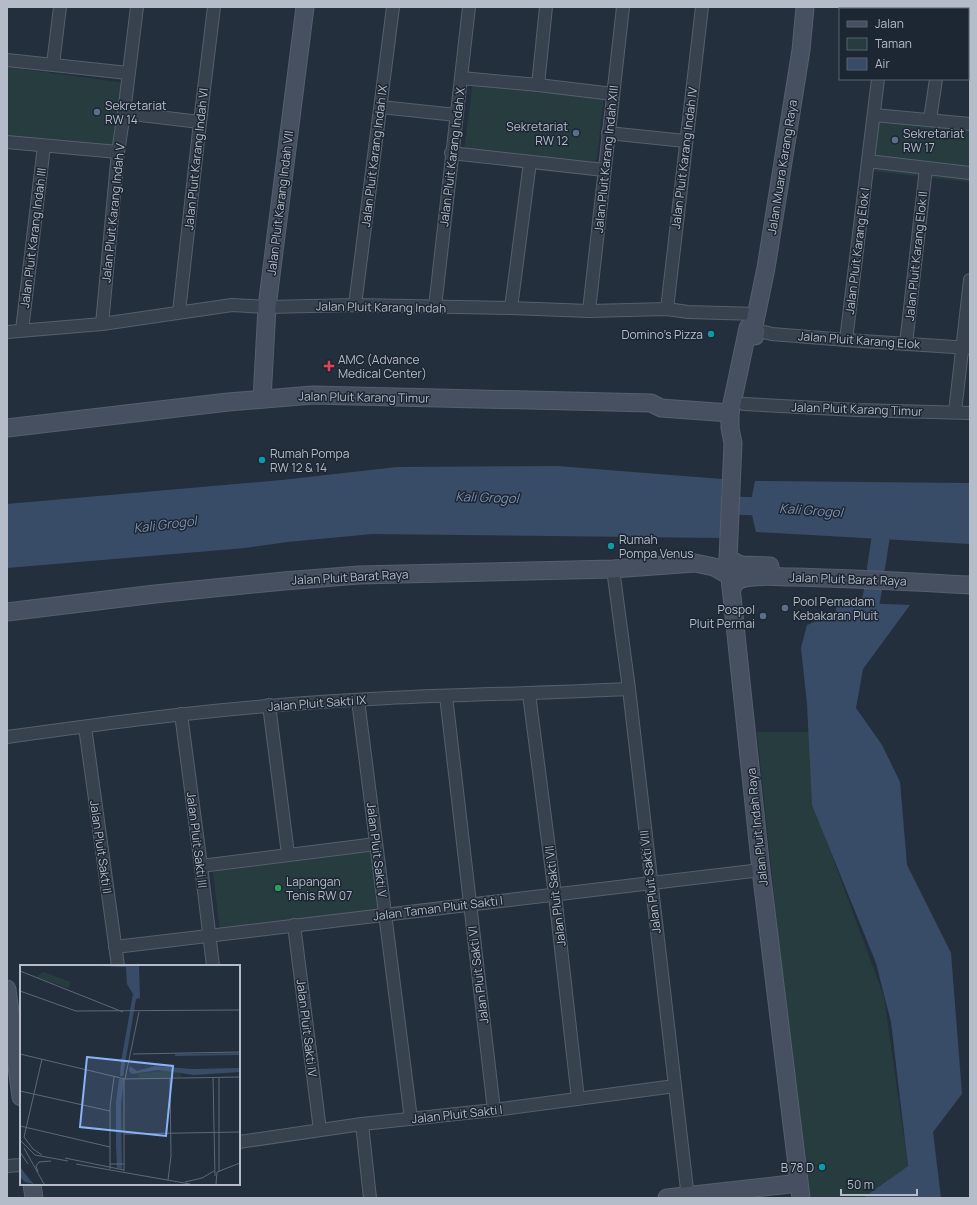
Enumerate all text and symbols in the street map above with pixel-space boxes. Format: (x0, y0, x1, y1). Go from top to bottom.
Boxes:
legend (839, 8, 969, 80)
text: Jalan (875, 15, 904, 32)
text: Taman (875, 35, 912, 52)
text: Air (875, 55, 890, 72)
street label: Jalan Pluit Karang Indah IX (357, 83, 391, 228)
street label: Jalan Pluit Karang Indah XIII (590, 84, 622, 234)
street label: Jalan Pluit Karang Indah IV (667, 85, 701, 230)
street label: Jalan Pluit Karang Indah X (435, 86, 469, 228)
street label: Jalan Pluit Karang Indah VI (180, 87, 212, 231)
place label: Sekretariat RW 14 (105, 97, 167, 128)
street label: Jalan Muara Karang Raya (763, 98, 801, 236)
marker: Sekretariat RW 14 (92, 107, 102, 117)
place label: Sekretariat RW 12 (506, 118, 568, 149)
place label: Sekretariat RW 17 (903, 125, 965, 156)
marker: Sekretariat RW 12 (571, 128, 581, 138)
street label: Jalan Pluit Karang Indah VII (263, 130, 297, 276)
marker: Sekretariat RW 17 (890, 135, 900, 145)
street label: Jalan Pluit Karang Indah V (97, 142, 129, 284)
street label: Jalan Pluit Karang Indah III (16, 167, 50, 309)
street label: Jalan Pluit Karang Elok I (841, 187, 873, 315)
street label: Jalan Pluit Karang Elok II (901, 190, 931, 322)
street label: Jalan Pluit Karang Indah (316, 297, 446, 317)
place label: Domino's Pizza (621, 326, 703, 343)
street label: Jalan Pluit Karang Elok (797, 327, 922, 353)
marker: Domino's Pizza (706, 329, 716, 339)
place label: AMC (Advance Medical Center) (338, 351, 427, 382)
marker: AMC (Advance Medical Center) (323, 360, 335, 372)
street label: Jalan Pluit Karang Timur (298, 387, 430, 407)
street label: Jalan Pluit Karang Timur (791, 398, 924, 420)
place label: Rumah Pompa RW 12 & 14 (270, 445, 349, 476)
marker: Rumah Pompa RW 12 & 14 (257, 455, 267, 465)
water label: Kali Grogol (455, 487, 521, 507)
water label: Kali Grogol (779, 499, 845, 521)
water label: Kali Grogol (132, 511, 200, 537)
place label: Rumah Pompa Venus (619, 531, 694, 562)
marker: Rumah Pompa Venus (606, 541, 616, 551)
street label: Jalan Pluit Barat Raya (291, 565, 409, 589)
street label: Jalan Pluit Barat Raya (789, 568, 907, 590)
place label: Pool Pemadam Kebakaran Pluit (793, 593, 878, 624)
place label: Pospol Pluit Permai (690, 601, 755, 632)
marker: Pool Pemadam Kebakaran Pluit (780, 603, 790, 613)
marker: Pospol Pluit Permai (758, 611, 768, 621)
street label: Jalan Pluit Sakti IX (267, 691, 367, 715)
street label: Jalan Pluit Indah Raya (742, 767, 772, 887)
street label: Jalan Pluit Sakti III (183, 791, 211, 889)
street label: Jalan Pluit Sakti II (86, 799, 116, 895)
street label: Jalan Pluit Sakti V (363, 801, 391, 899)
street label: Jalan Pluit Sakti VIII (635, 829, 665, 935)
street label: Jalan Pluit Sakti VII (540, 845, 570, 947)
place label: Lapangan Tenis RW 07 (286, 873, 352, 904)
marker: Lapangan Tenis RW 07 (273, 883, 283, 893)
street label: Jalan Taman Pluit Sakti I (372, 892, 504, 924)
street label: Jalan Pluit Sakti VI (464, 925, 492, 1025)
inset map (20, 965, 240, 1185)
street label: Jalan Pluit Sakti IV (293, 978, 322, 1079)
street label: Jalan Pluit Sakti I (411, 1101, 503, 1127)
place label: B 78 D (781, 1159, 814, 1176)
marker: B 78 D (817, 1162, 827, 1172)
scale bar (841, 1171, 917, 1197)
text: 50 m (847, 1176, 874, 1193)

